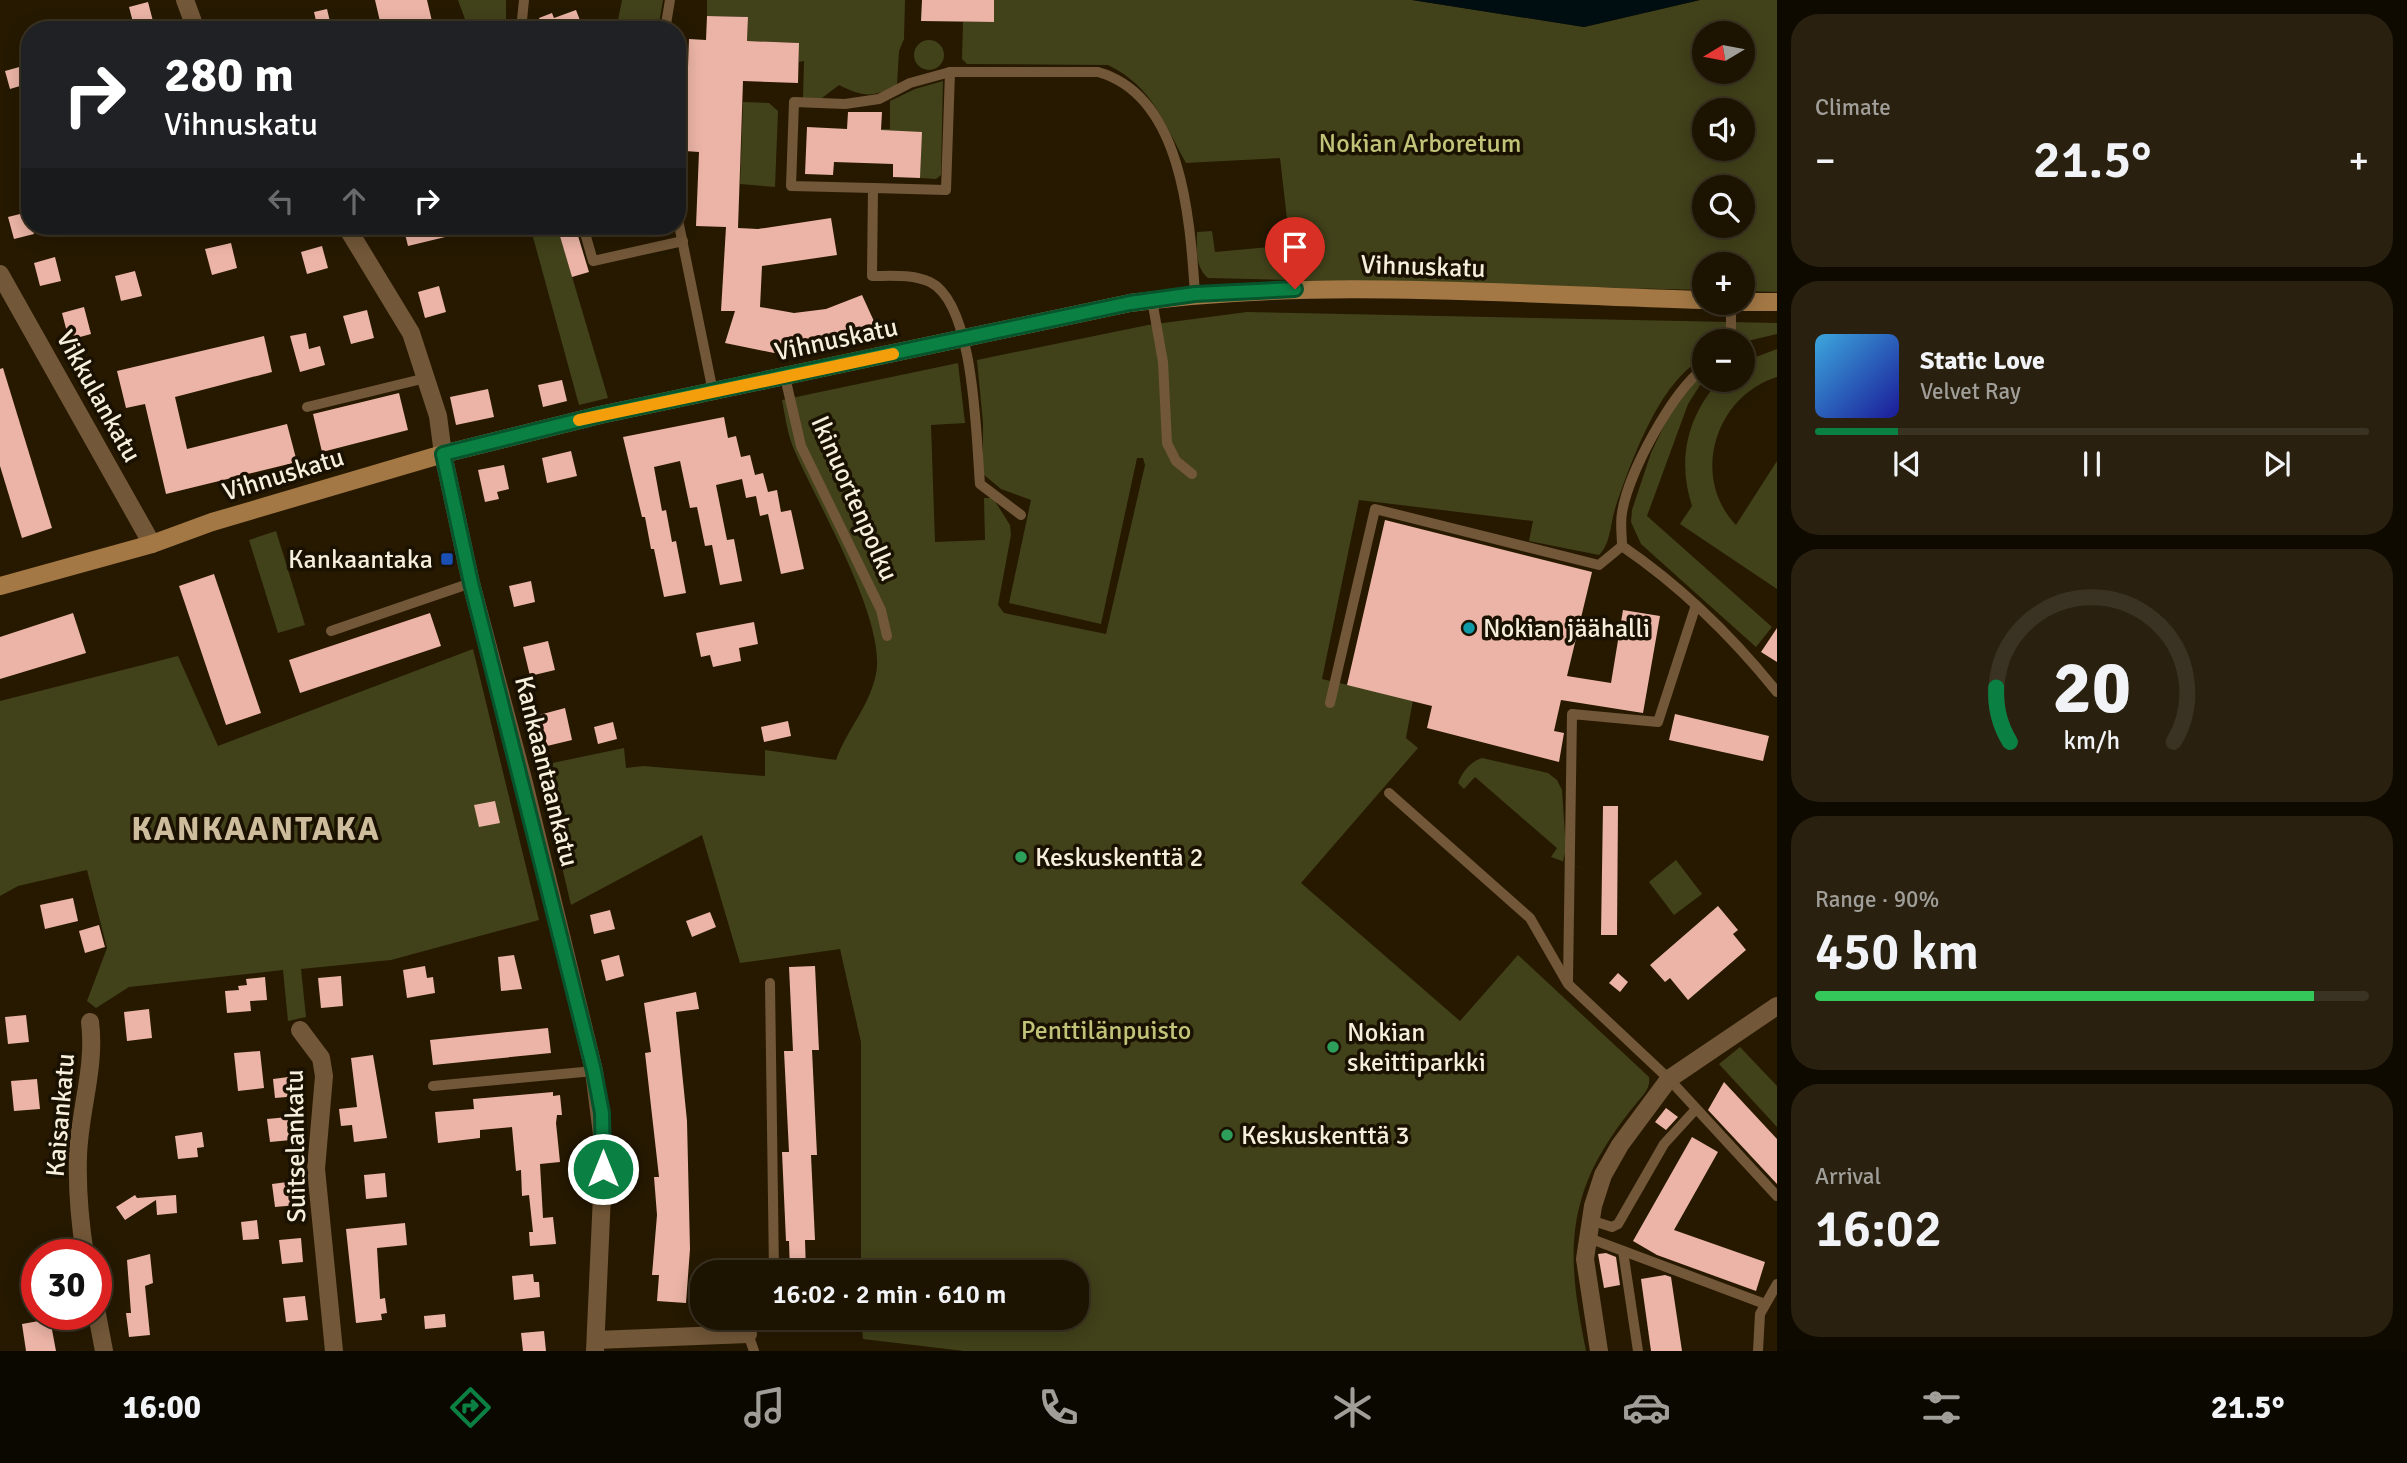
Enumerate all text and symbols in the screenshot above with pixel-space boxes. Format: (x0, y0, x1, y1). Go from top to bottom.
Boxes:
north arrow (1692, 21, 1755, 84)
map controls (1692, 21, 1755, 392)
text: 280 m (164, 45, 294, 105)
icon: right (49, 49, 140, 140)
text: Climate (1815, 93, 1891, 122)
button: sound (1692, 98, 1755, 161)
text: Vihnuskatu (164, 105, 318, 144)
park label: Nokian Arboretum (1318, 128, 1522, 160)
text: 21.5° (2033, 128, 2151, 192)
text: − (1815, 137, 1836, 184)
text: + (2348, 137, 2369, 184)
button: search (1692, 175, 1755, 238)
icon: left (262, 182, 300, 220)
icon: ahead (335, 182, 373, 220)
icon: right (408, 182, 446, 220)
pin (1265, 217, 1325, 289)
icon: arrive (1276, 228, 1314, 266)
street label: Vihnuskatu (1360, 249, 1486, 285)
button: + (1692, 252, 1755, 315)
street label: Vihnuskatu (772, 311, 901, 369)
street label: Vikkulankatu (49, 325, 148, 468)
button: − (1692, 329, 1755, 392)
text: Static Love (1920, 345, 2045, 377)
text: Velvet Ray (1920, 377, 2021, 406)
street label: Ikinuortenpolku (803, 411, 905, 586)
street label: Vihnuskatu (219, 441, 348, 509)
icon: previous (1888, 445, 1926, 483)
icon: pause (2073, 445, 2111, 483)
icon: next (2258, 445, 2296, 483)
place label: Kankaantaka (288, 544, 433, 576)
marker: Kankaantaka (439, 551, 455, 567)
place label: Nokian jäähalli (1483, 613, 1650, 645)
marker: Nokian jäähalli (1461, 620, 1477, 636)
text: 20 (2053, 644, 2131, 733)
street label: Kankaantaankatu (507, 673, 585, 870)
text: km/h (2064, 724, 2120, 755)
district label: KANKAANTAKA (131, 809, 381, 850)
place label: Keskuskenttä 2 (1035, 842, 1204, 874)
marker: Keskuskenttä 2 (1013, 849, 1029, 865)
text: Range · 90% (1815, 885, 1939, 914)
text: 450 km (1815, 920, 1979, 984)
park label: Penttilänpuisto (1021, 1015, 1191, 1047)
place label: Nokian skeittiparkki (1347, 1017, 1486, 1079)
marker: Nokian skeittiparkki (1325, 1039, 1341, 1055)
street label: Kaisankatu (40, 1052, 82, 1178)
street label: Suitselankatu (279, 1069, 313, 1223)
place label: Keskuskenttä 3 (1241, 1120, 1410, 1152)
marker: Keskuskenttä 3 (1219, 1127, 1235, 1143)
position arrow (566, 1132, 640, 1206)
text: Arrival (1815, 1162, 1881, 1191)
text: 16:02 (1815, 1197, 1942, 1261)
speed limit sign: 30 (21, 1239, 112, 1330)
text: 16:02 · 2 min · 610 m (773, 1279, 1006, 1311)
icon: directions (446, 1383, 495, 1432)
icon: music (740, 1383, 789, 1432)
icon: phone (1034, 1383, 1083, 1432)
icon: climate (1328, 1383, 1377, 1432)
icon: car (1622, 1383, 1671, 1432)
icon: filters (1917, 1383, 1966, 1432)
text: 16:00 (123, 1388, 201, 1427)
text: 21.5° (2211, 1388, 2284, 1427)

